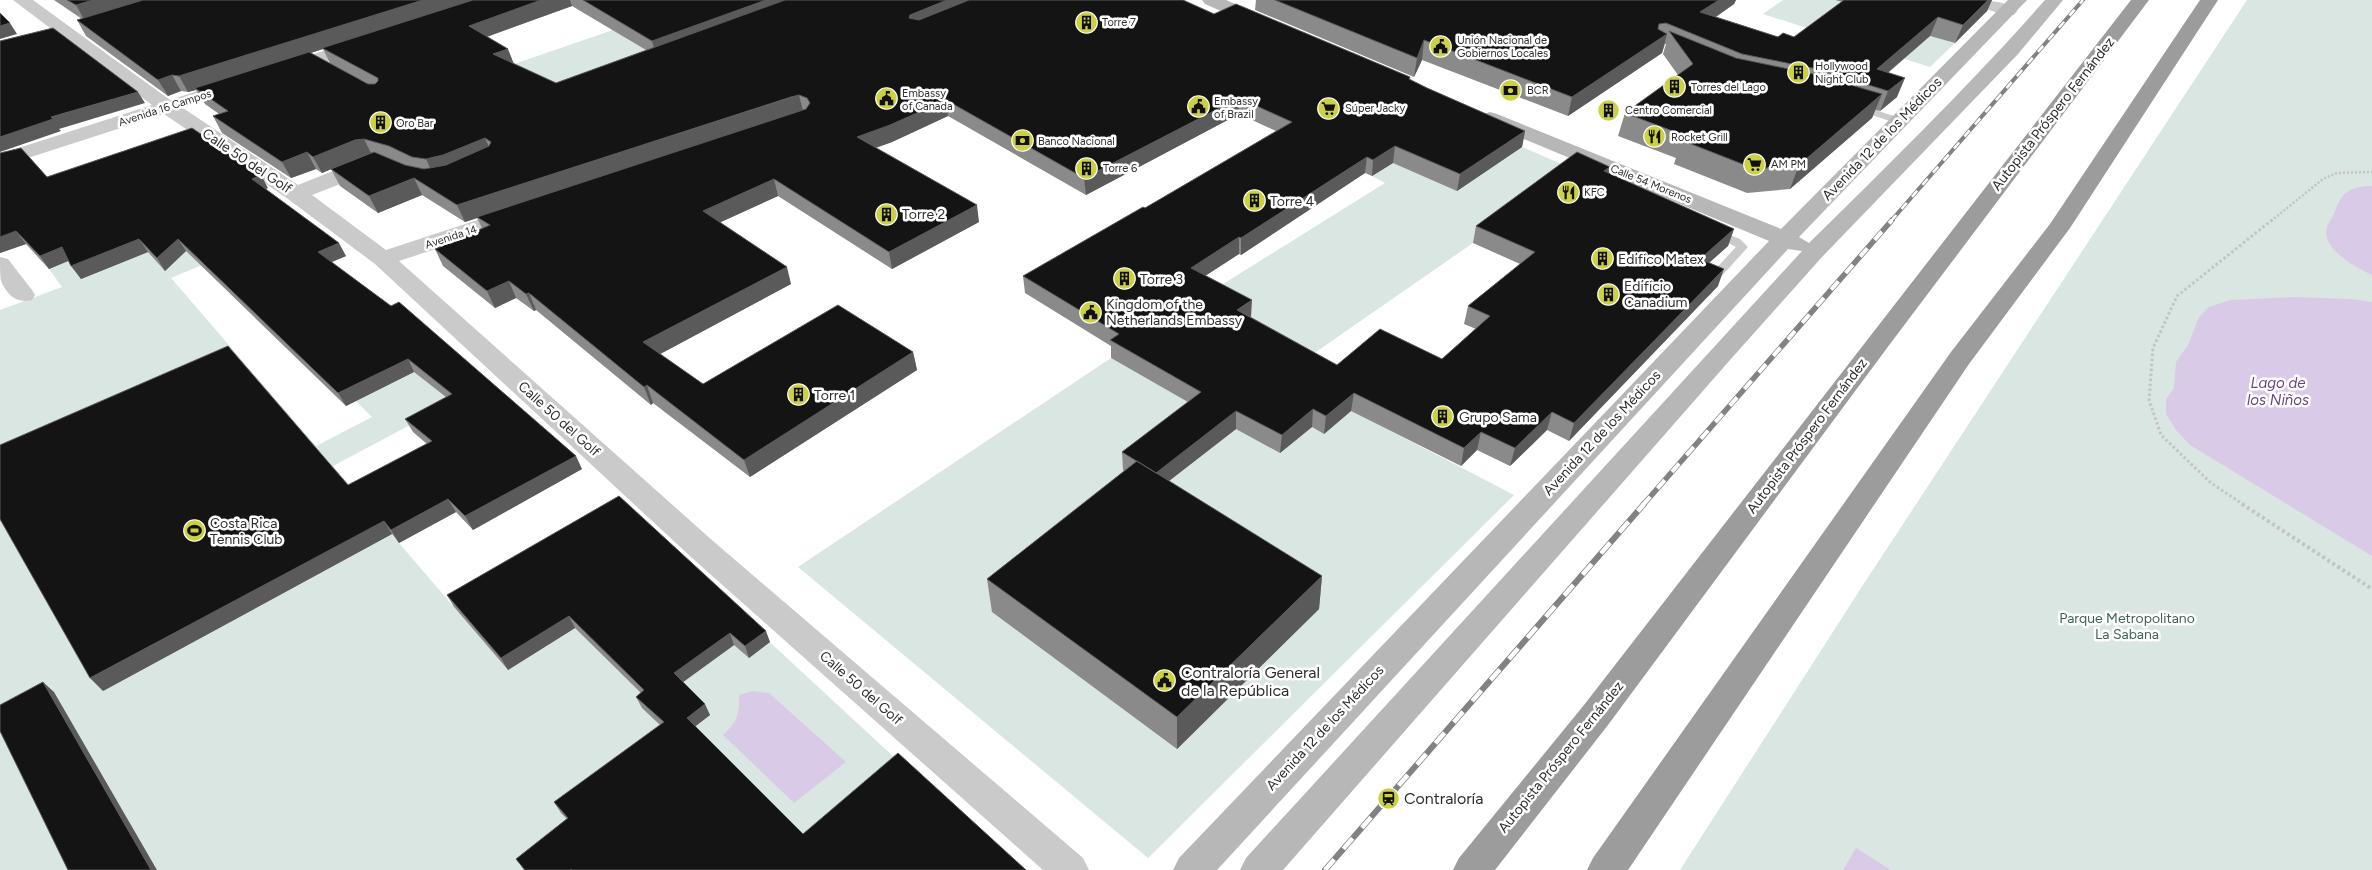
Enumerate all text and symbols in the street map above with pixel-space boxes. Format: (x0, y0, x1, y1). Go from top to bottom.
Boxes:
building icon: Torre 7 (1074, 10, 1098, 34)
place label: Torre 7 (1102, 16, 1136, 29)
public building icon: Unión Nacional de Gobiernos Locales (1429, 34, 1453, 58)
place label: Unión Nacional de Gobiernos Locales (1457, 34, 1548, 60)
street label: Autopista Próspero Fernández (1988, 34, 2118, 194)
building icon: Hollywood Night Club (1787, 60, 1811, 84)
place label: Hollywood Night Club (1815, 60, 1868, 86)
street label: Avenida 12 de los Médicos (1819, 74, 1945, 204)
building icon: Torres del Lago (1663, 75, 1687, 99)
bank icon: BCR (1499, 78, 1523, 102)
place label: Torres del Lago (1691, 81, 1766, 94)
place label: BCR (1527, 84, 1549, 97)
street label: Avenida 16 Campos (117, 87, 213, 129)
public building icon: Embassy of Canada (874, 87, 898, 111)
place label: Embassy of Canada (902, 87, 953, 113)
public building icon: Embassy of Brazil (1186, 95, 1210, 119)
place label: Embassy of Brazil (1214, 95, 1258, 121)
supermarket icon: Súper Jacky (1317, 96, 1341, 120)
building icon: Centro Comercial (1597, 98, 1621, 122)
place label: Súper Jacky (1345, 102, 1405, 115)
place label: Centro Comercial (1625, 104, 1712, 117)
building icon: Oro Bar (368, 111, 392, 135)
place label: Oro Bar (396, 117, 434, 130)
street label: Calle 50 del Golf (199, 125, 296, 198)
restaurant icon: Rocket Grill (1643, 125, 1667, 149)
bank icon: Banco Nacional (1010, 129, 1034, 153)
place label: Rocket Grill (1671, 131, 1728, 144)
place label: Banco Nacional (1038, 135, 1115, 148)
supermarket icon: AM PM (1743, 152, 1767, 176)
building icon: Torre 6 (1075, 156, 1099, 180)
place label: AM PM (1771, 158, 1806, 171)
place label: Torre 6 (1103, 162, 1137, 175)
street label: Calle 54 Morenos (1609, 162, 1693, 206)
restaurant icon: KFC (1556, 180, 1580, 204)
place label: KFC (1584, 186, 1605, 199)
building icon: Torre 4 (1242, 189, 1266, 213)
place label: Torre 4 (1270, 193, 1315, 210)
building icon: Torre 2 (874, 202, 898, 226)
place label: Torre 2 (902, 206, 945, 223)
street label: Avenida 14 (423, 222, 479, 251)
building icon: Edifico Matex (1590, 247, 1614, 271)
place label: Edifico Matex (1618, 251, 1704, 268)
building icon: Torre 3 (1112, 267, 1136, 291)
place label: Torre 3 (1140, 271, 1183, 288)
place label: Edificio Canadium (1624, 278, 1687, 311)
building icon: Edificio Canadium (1596, 282, 1620, 306)
place label: Kingdom of the Netherlands Embassy (1106, 296, 1243, 329)
public building icon: Kingdom of the Netherlands Embassy (1078, 300, 1102, 324)
street label: Autopista Próspero Fernández (1743, 355, 1871, 517)
street label: Avenida 12 de los Médicos (1540, 367, 1664, 499)
water label: Lago de los Niños (2247, 374, 2309, 409)
street label: Calle 50 del Golf (515, 378, 604, 461)
building icon: Torre 1 (786, 383, 810, 407)
place label: Torre 1 (814, 387, 855, 404)
building icon: Grupo Sama (1431, 405, 1455, 429)
place label: Grupo Sama (1459, 409, 1537, 426)
place label: Costa Rica Tennis Club (210, 515, 283, 548)
sports icon: Costa Rica Tennis Club (182, 519, 206, 543)
park label: Parque Metropolitano La Sabana (2059, 610, 2195, 643)
street label: Calle 50 del Golf (816, 647, 907, 729)
street label: Avenida 12 de los Médicos (1263, 662, 1387, 794)
place label: Contraloría General de la República (1181, 663, 1320, 700)
public building icon: Contraloría General de la República (1153, 669, 1177, 693)
street label: Autopista Próspero Fernández (1495, 678, 1627, 836)
station icon: Contraloría (1376, 786, 1400, 810)
place label: Contraloría (1404, 789, 1483, 808)

